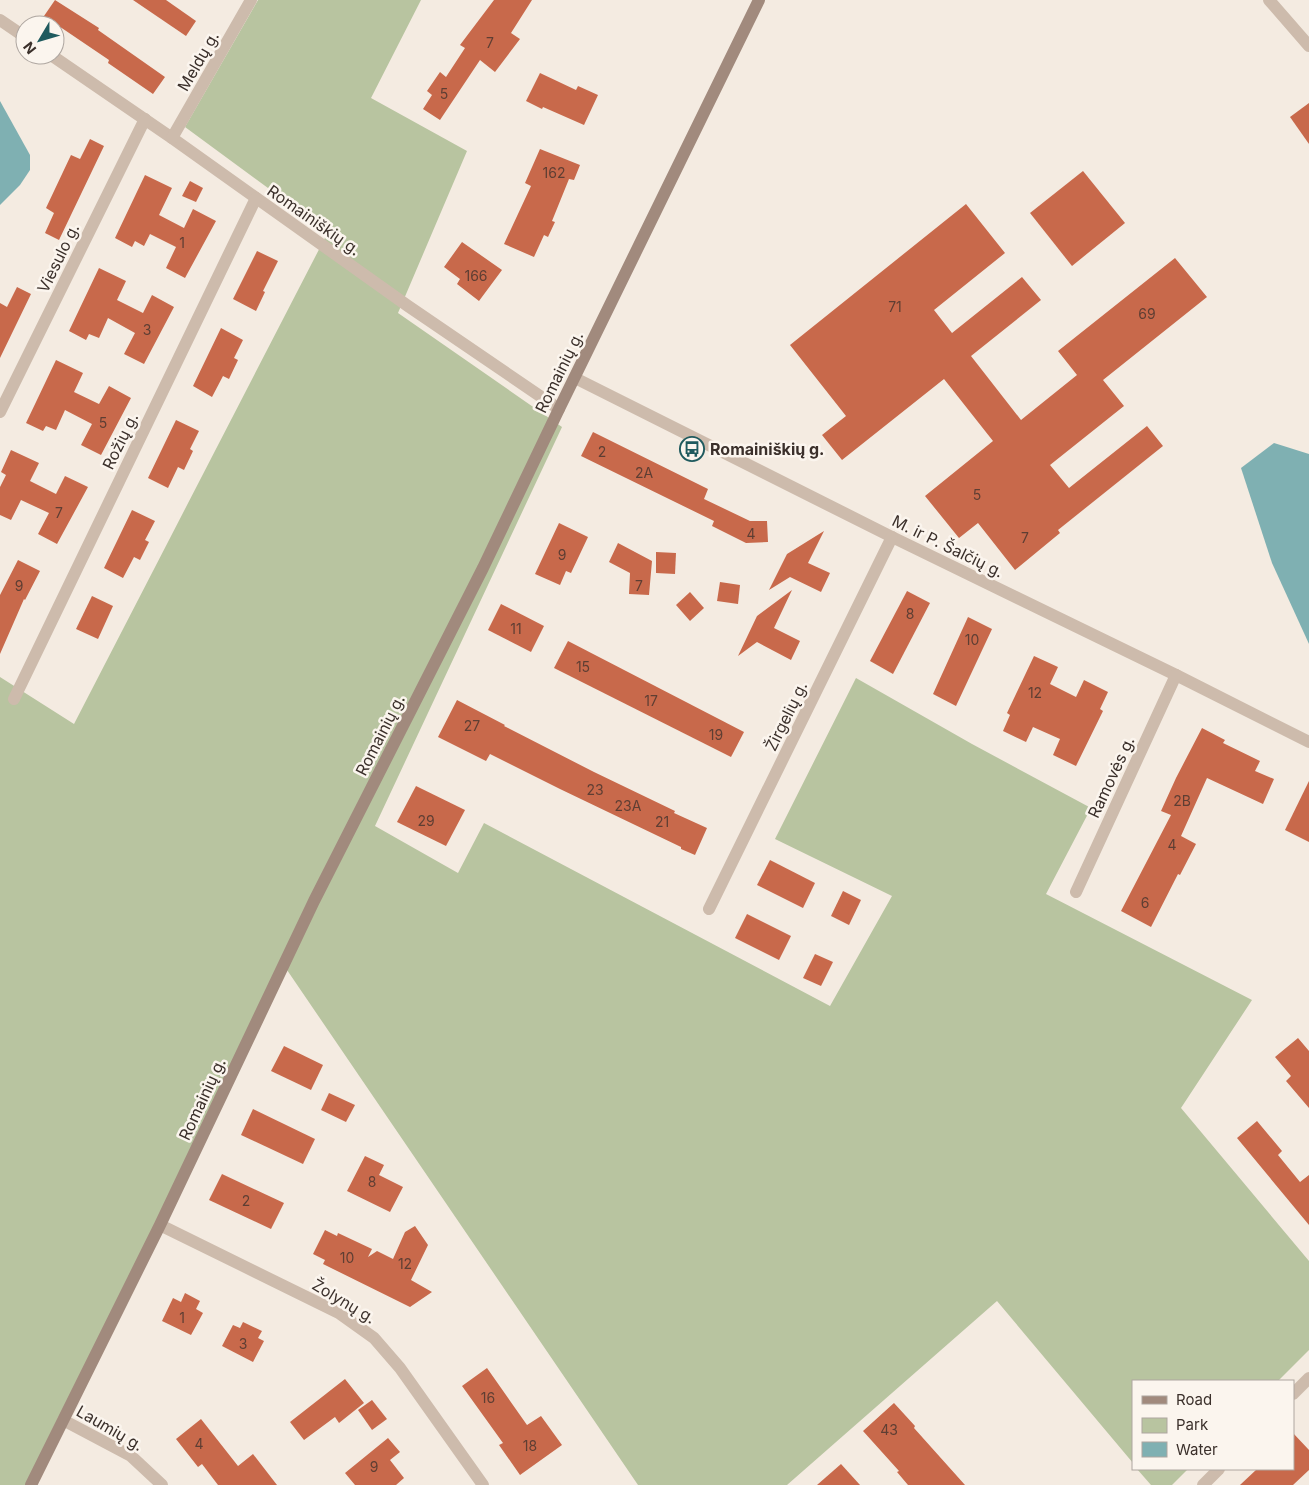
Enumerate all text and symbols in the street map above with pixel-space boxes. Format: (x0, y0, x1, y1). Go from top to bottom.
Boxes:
north arrow (15, 15, 65, 65)
street label: Meldų g. (173, 27, 223, 95)
house number: 7 (486, 34, 494, 51)
text: N (19, 39, 39, 58)
house number: 5 (440, 85, 448, 102)
house number: 162 (543, 164, 565, 181)
street label: Romainiškių g. (263, 180, 365, 260)
street label: Viesulo g. (33, 220, 83, 296)
house number: 1 (179, 234, 185, 251)
house number: 166 (464, 267, 488, 284)
house number: 71 (888, 298, 902, 315)
house number: 69 (1138, 305, 1156, 322)
house number: 3 (143, 321, 151, 338)
street label: Romainių g. (531, 328, 587, 416)
street label: Rožių g. (98, 409, 142, 473)
house number: 5 (99, 414, 107, 431)
bus stop icon: Romainiškių g. (679, 436, 705, 462)
place label: Romainiškių g. (710, 439, 824, 459)
house number: 2 (598, 443, 606, 460)
house number: 2A (635, 464, 653, 481)
house number: 5 (973, 486, 981, 503)
house number: 7 (55, 504, 63, 521)
street label: M. ir P. Šalčių g. (889, 510, 1007, 582)
house number: 4 (746, 525, 756, 542)
house number: 7 (1021, 529, 1029, 546)
house number: 9 (558, 546, 566, 563)
house number: 9 (15, 577, 23, 594)
house number: 7 (635, 577, 643, 594)
house number: 8 (906, 605, 914, 622)
house number: 11 (510, 620, 522, 637)
house number: 10 (965, 631, 979, 648)
house number: 15 (576, 658, 590, 675)
street label: Žirgelių g. (761, 678, 811, 754)
house number: 12 (1028, 684, 1042, 701)
street label: Romainių g. (351, 691, 409, 779)
house number: 17 (644, 692, 658, 709)
house number: 27 (464, 717, 480, 734)
house number: 19 (709, 726, 723, 743)
street label: Ramovės g. (1083, 733, 1139, 821)
house number: 23 (586, 781, 604, 798)
house number: 2B (1173, 792, 1191, 809)
house number: 23A (615, 797, 642, 814)
house number: 29 (417, 812, 435, 829)
house number: 21 (655, 813, 669, 830)
house number: 4 (1167, 836, 1177, 853)
house number: 6 (1141, 894, 1149, 911)
street label: Romainių g. (174, 1055, 230, 1143)
house number: 8 (368, 1173, 376, 1190)
house number: 2 (242, 1192, 250, 1209)
house number: 10 (340, 1249, 354, 1266)
house number: 12 (398, 1255, 412, 1272)
street label: Žolynų g. (309, 1274, 379, 1328)
house number: 1 (179, 1309, 185, 1326)
house number: 3 (239, 1335, 247, 1352)
legend (1132, 1380, 1294, 1470)
house number: 16 (481, 1389, 495, 1406)
text: Road (1176, 1390, 1212, 1409)
street label: Laumių g. (73, 1401, 147, 1455)
text: Park (1176, 1415, 1209, 1434)
house number: 43 (880, 1421, 898, 1438)
house number: 4 (194, 1435, 204, 1452)
house number: 18 (523, 1437, 537, 1454)
text: Water (1176, 1440, 1218, 1459)
house number: 9 (370, 1458, 378, 1475)

